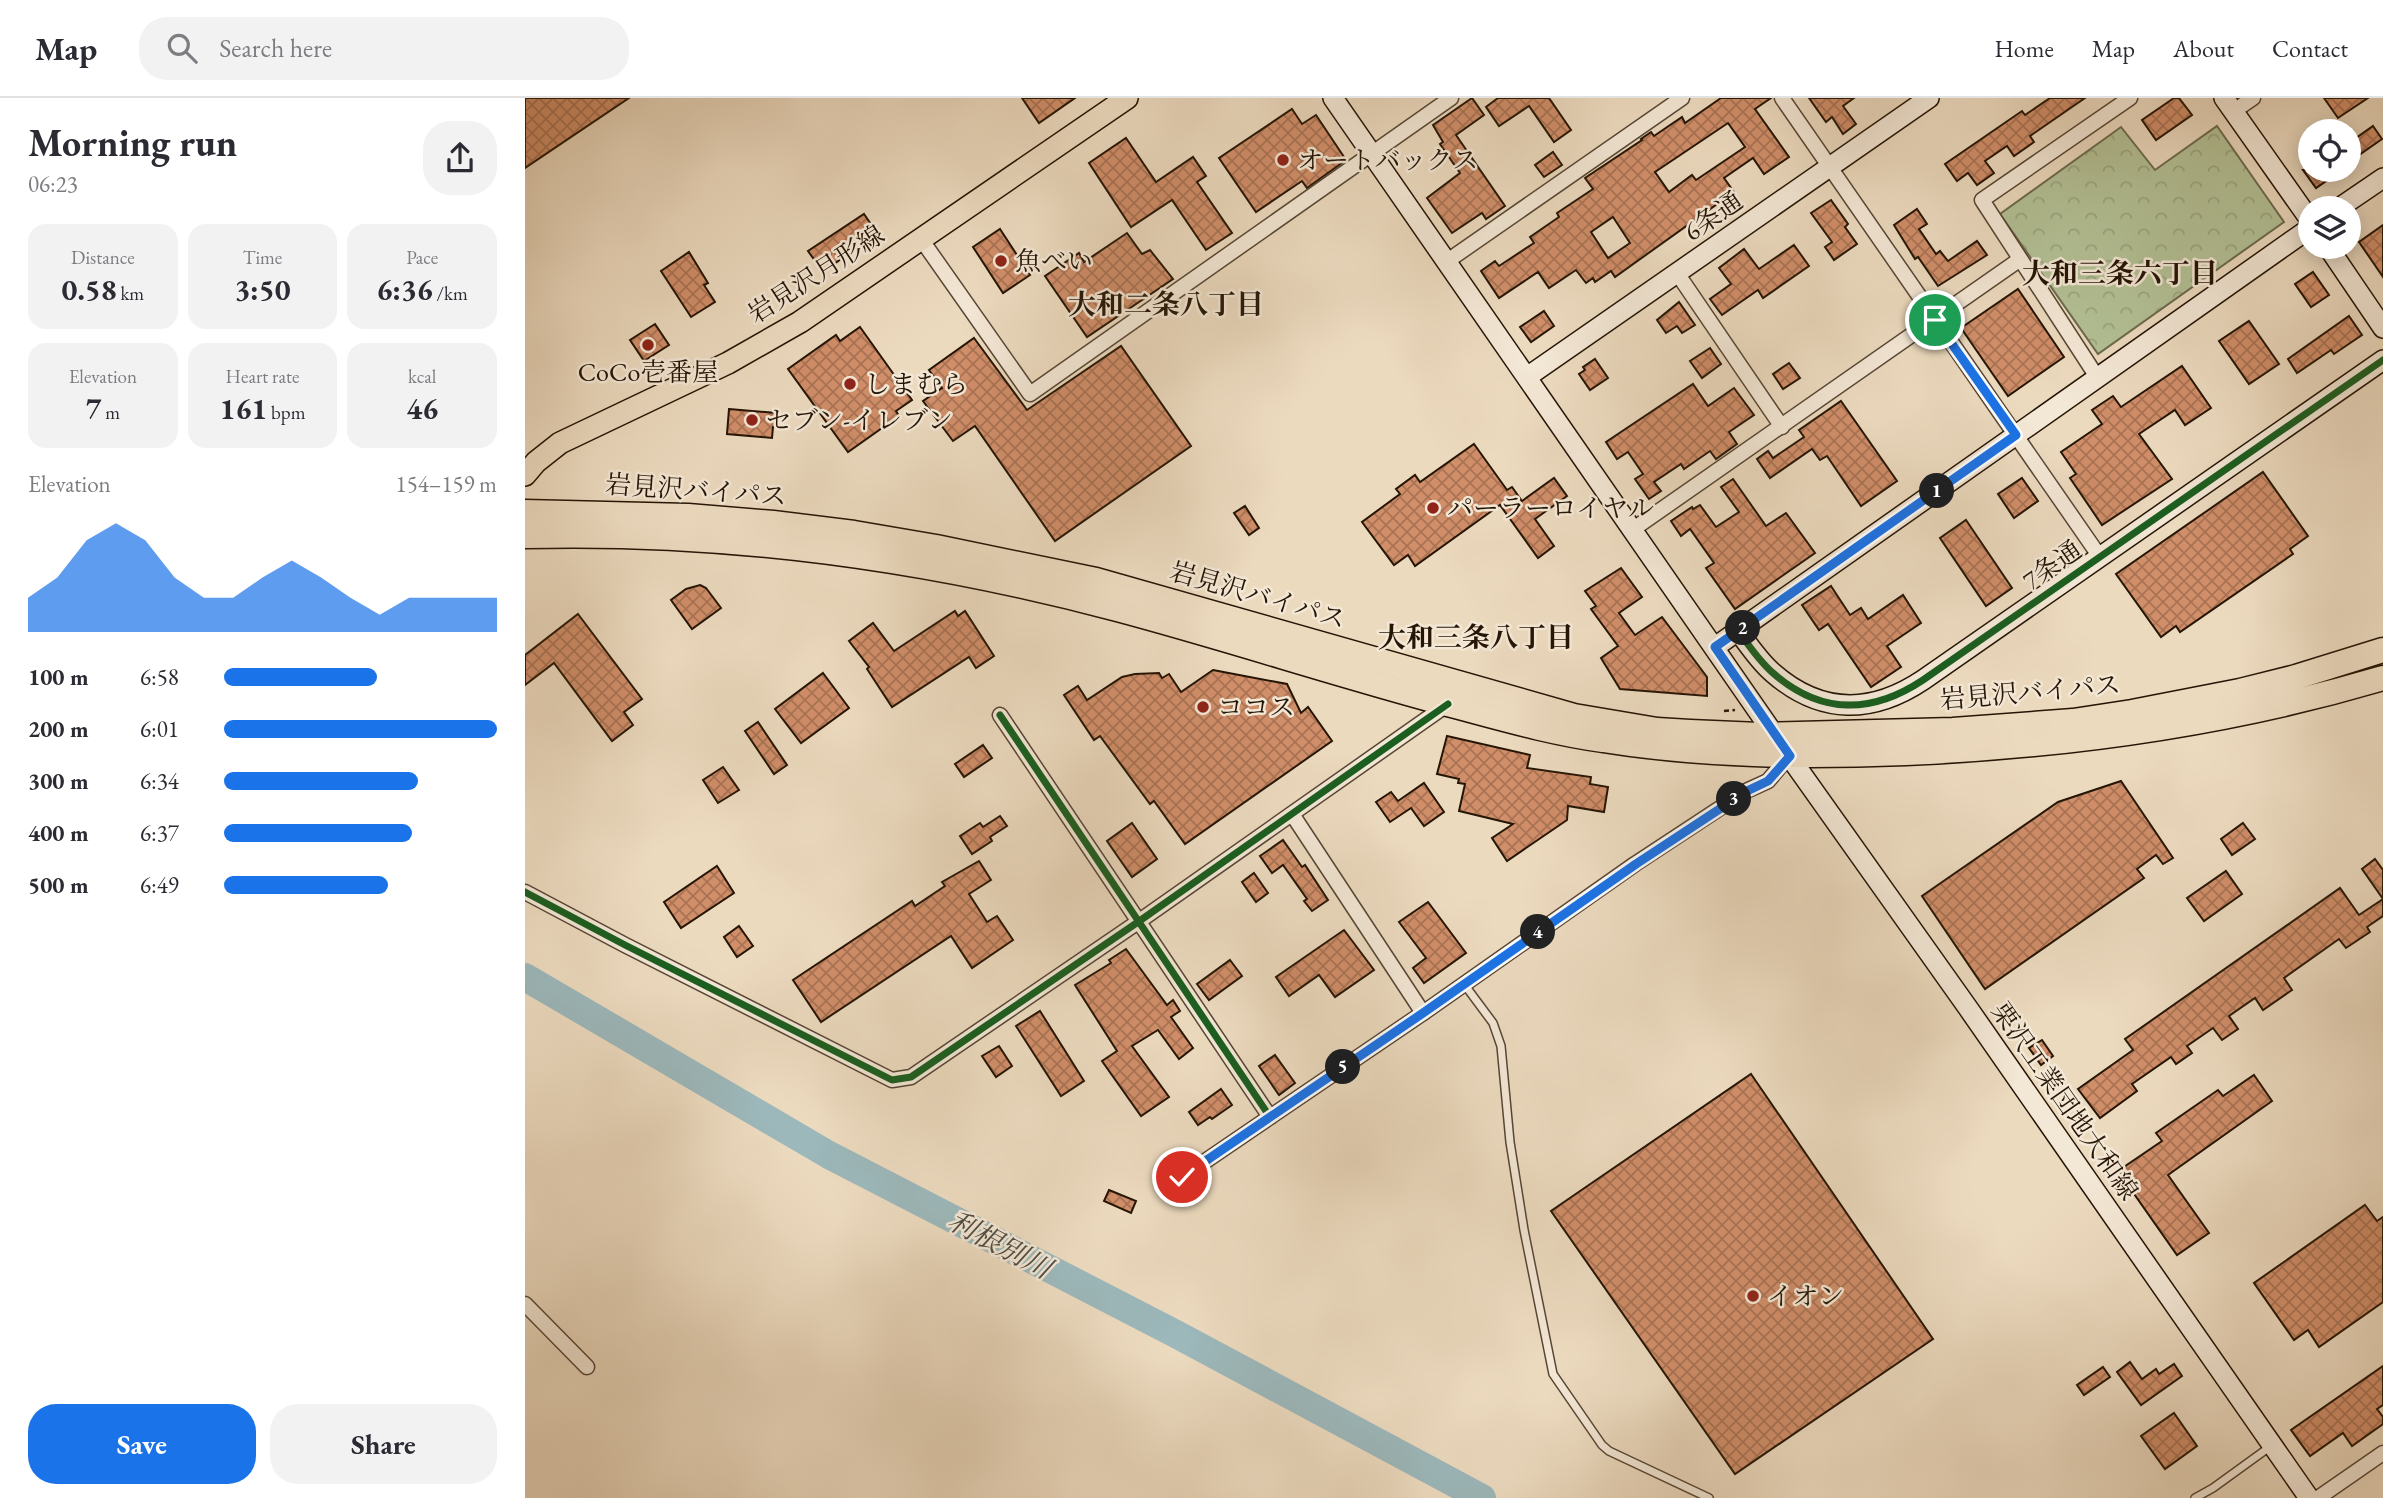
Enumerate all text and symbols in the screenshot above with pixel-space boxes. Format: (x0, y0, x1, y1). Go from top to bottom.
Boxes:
search box (139, 17, 629, 80)
text: Map (35, 27, 97, 70)
icon: search (163, 29, 201, 67)
text: Search here (219, 31, 332, 65)
text: Home (1994, 33, 2054, 64)
text: Map (2092, 33, 2135, 64)
text: About (2173, 33, 2234, 64)
text: Contact (2272, 33, 2348, 64)
text: Morning run (28, 118, 237, 167)
map controls (2298, 119, 2361, 259)
button: locate (2298, 119, 2361, 182)
button: share (423, 121, 497, 195)
place label: オートバックス (1297, 143, 1478, 177)
marker: オートバックス (1275, 152, 1291, 168)
text: 06:23 (28, 169, 78, 199)
street label: 6条通 (1677, 184, 1749, 248)
button: layers (2298, 196, 2361, 259)
street label: 岩見沢月形線 (741, 217, 891, 331)
place label: 魚べい (1015, 244, 1093, 278)
text: Distance (71, 245, 135, 270)
text: Time (243, 245, 282, 270)
text: Pace (406, 245, 438, 270)
marker: 魚べい (993, 253, 1009, 269)
district label: 大和三条六丁目 (2022, 255, 2218, 291)
text: 0.58 (62, 270, 117, 309)
text: 3:50 (234, 270, 291, 309)
text: 6:36 (377, 270, 433, 309)
text: km (117, 281, 144, 306)
text: /km (433, 281, 468, 306)
district label: 大和二条八丁目 (1068, 286, 1264, 322)
pin (1905, 290, 1965, 350)
icon: arrive (1916, 301, 1954, 339)
marker: CoCo壱番屋 (640, 337, 656, 353)
place label: CoCo壱番屋 (578, 355, 718, 389)
text: Elevation (69, 364, 137, 389)
text: Heart rate (226, 364, 299, 389)
text: kcal (408, 364, 436, 389)
place label: しまむら (864, 367, 968, 401)
marker: しまむら (842, 376, 858, 392)
text: 7 (86, 389, 101, 428)
text: 161 (220, 389, 267, 428)
text: 46 (406, 389, 438, 428)
text: m (101, 400, 120, 425)
text: bpm (267, 400, 305, 425)
place label: セブン-イレブン (766, 403, 953, 437)
marker: セブン-イレブン (744, 412, 760, 428)
street label: 岩見沢バイパス (604, 467, 788, 513)
text: Elevation (28, 469, 111, 499)
text: 154–159 m (396, 469, 497, 499)
pin: 1 (1919, 474, 1955, 508)
text: 1 (1931, 478, 1942, 503)
place label: パーラーロイヤル (1447, 491, 1654, 525)
marker: パーラーロイヤル (1425, 500, 1441, 516)
street label: 7条通 (2016, 533, 2088, 597)
street label: 岩見沢バイパス (1166, 554, 1350, 636)
pin: 2 (1725, 610, 1761, 646)
text: 2 (1737, 615, 1748, 640)
district label: 大和三条八丁目 (1378, 619, 1574, 655)
text: 100 m (28, 662, 89, 692)
text: 6:58 (140, 662, 179, 692)
street label: 岩見沢バイパス (1938, 667, 2122, 717)
place label: ココス (1217, 690, 1295, 724)
marker: ココス (1195, 699, 1211, 715)
text: 200 m (28, 714, 89, 744)
text: 6:01 (140, 714, 179, 744)
text: 300 m (28, 766, 89, 796)
text: 6:34 (140, 766, 179, 796)
pin: 3 (1717, 782, 1751, 816)
text: 3 (1728, 786, 1739, 811)
text: 400 m (28, 818, 89, 848)
text: 6:37 (140, 818, 179, 848)
text: 500 m (28, 870, 89, 900)
text: 6:49 (140, 870, 179, 900)
pin: 4 (1521, 914, 1555, 950)
text: 4 (1532, 919, 1543, 944)
street label: 栗沢工業団地大和線 (1984, 995, 2146, 1207)
pin: 5 (1325, 1049, 1361, 1084)
text: 5 (1337, 1054, 1348, 1079)
pin (1152, 1147, 1212, 1207)
icon: check (1163, 1158, 1201, 1196)
water label: 利根別川 (942, 1202, 1061, 1288)
place label: イオン (1767, 1279, 1844, 1313)
marker: イオン (1745, 1288, 1761, 1304)
button: Save (28, 1404, 256, 1484)
button: Share (270, 1404, 497, 1484)

